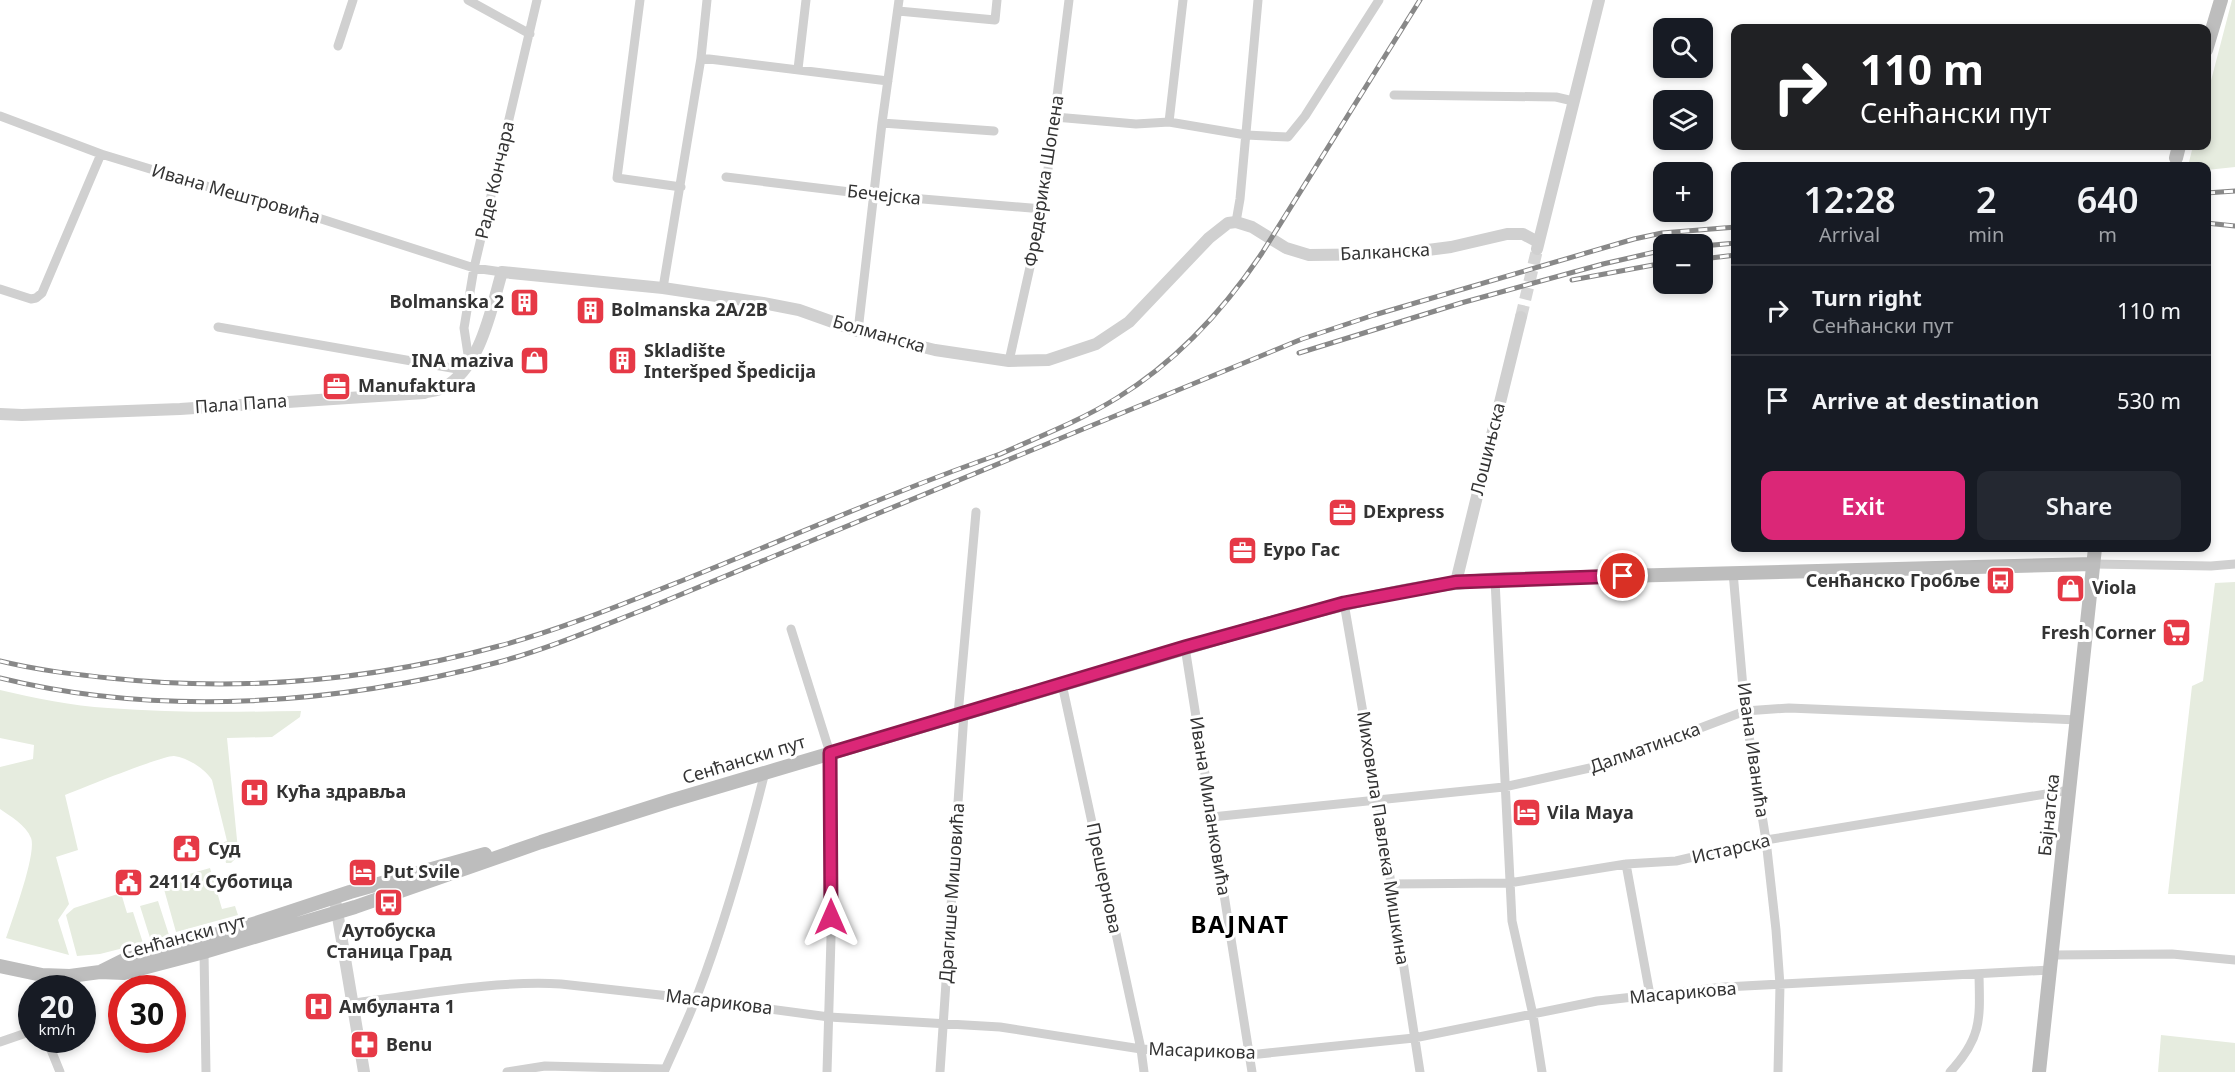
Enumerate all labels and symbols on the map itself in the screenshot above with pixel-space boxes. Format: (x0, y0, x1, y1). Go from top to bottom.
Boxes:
street label: Фредерика Шопена (1018, 93, 1068, 268)
street label: Раде Кончара (469, 119, 519, 241)
street label: Ивана Мештровића (149, 157, 323, 229)
street label: Бечејска (846, 178, 922, 210)
street label: Балканска (1339, 237, 1430, 265)
building icon: Bolmanska 2 (509, 286, 541, 318)
place label: Bolmanska 2 (389, 289, 504, 313)
building icon: Bolmanska 2A/2B (574, 294, 606, 326)
place label: Bolmanska 2A/2B (611, 297, 768, 321)
street label: Болманска (830, 308, 928, 358)
place label: Skladište Interšped Špedicija (644, 338, 816, 383)
shop icon: INA maziva (519, 345, 551, 377)
building icon: Skladište Interšped Špedicija (607, 345, 639, 377)
place label: INA maziva (412, 348, 514, 372)
office icon: Manufaktura (321, 370, 353, 402)
place label: Manufaktura (358, 373, 476, 397)
street label: Пала Папа (194, 388, 288, 418)
street label: Лошињска (1464, 400, 1510, 498)
office icon: DExpress (1326, 496, 1358, 528)
place label: DExpress (1363, 499, 1445, 523)
office icon: Еуро Гас (1226, 534, 1258, 566)
place label: Еуро Гас (1263, 537, 1340, 561)
pin (1597, 550, 1648, 601)
bus stop icon: Сенћанско Гробље (1985, 565, 2017, 597)
place label: Сенћанско Гробље (1806, 568, 1980, 592)
shop icon: Viola (2055, 572, 2087, 604)
place label: Viola (2092, 575, 2136, 599)
supermarket icon: Fresh Corner (2161, 617, 2193, 649)
place label: Fresh Corner (2041, 620, 2156, 644)
street label: Ивана Иванића (1733, 681, 1775, 819)
street label: Миховила Павлека Мишкина (1352, 709, 1416, 967)
street label: Ивана Миланковића (1185, 715, 1237, 897)
street label: Далматинска (1586, 716, 1703, 778)
street label: Сенћански пут (679, 729, 809, 789)
street label: Бајнатска (2032, 772, 2064, 857)
hospital icon: Кућа здравља (239, 776, 271, 808)
place label: Кућа здравља (276, 779, 406, 803)
hotel icon: Vila Maya (1510, 797, 1542, 829)
place label: Vila Maya (1547, 800, 1634, 824)
street label: Драгише Мишовића (933, 802, 969, 984)
street label: Прешернова (1082, 820, 1128, 936)
street label: Истарска (1689, 827, 1772, 869)
public building icon: Суд (171, 833, 203, 865)
place label: Суд (208, 836, 241, 860)
hotel icon: Put Svile (346, 856, 378, 888)
place label: Put Svile (383, 859, 460, 883)
public building icon: 24114 Суботица (112, 866, 144, 898)
place label: 24114 Суботица (149, 869, 293, 893)
position arrow (799, 885, 863, 949)
bus stop icon: Аутобуска Станица Град (373, 886, 405, 918)
district label: BAJNAT (1191, 907, 1290, 940)
street label: Сенћански пут (119, 908, 249, 964)
place label: Аутобуска Станица Град (326, 918, 452, 963)
speed limit sign: 30 (108, 975, 186, 1053)
street label: Масарикова (1628, 975, 1737, 1009)
street label: Масарикова (664, 983, 774, 1019)
hospital icon: Амбуланта 1 (302, 991, 334, 1023)
place label: Амбуланта 1 (339, 994, 455, 1018)
pharmacy icon: Benu (349, 1029, 381, 1061)
place label: Benu (386, 1032, 432, 1056)
street label: Масарикова (1148, 1036, 1256, 1064)

